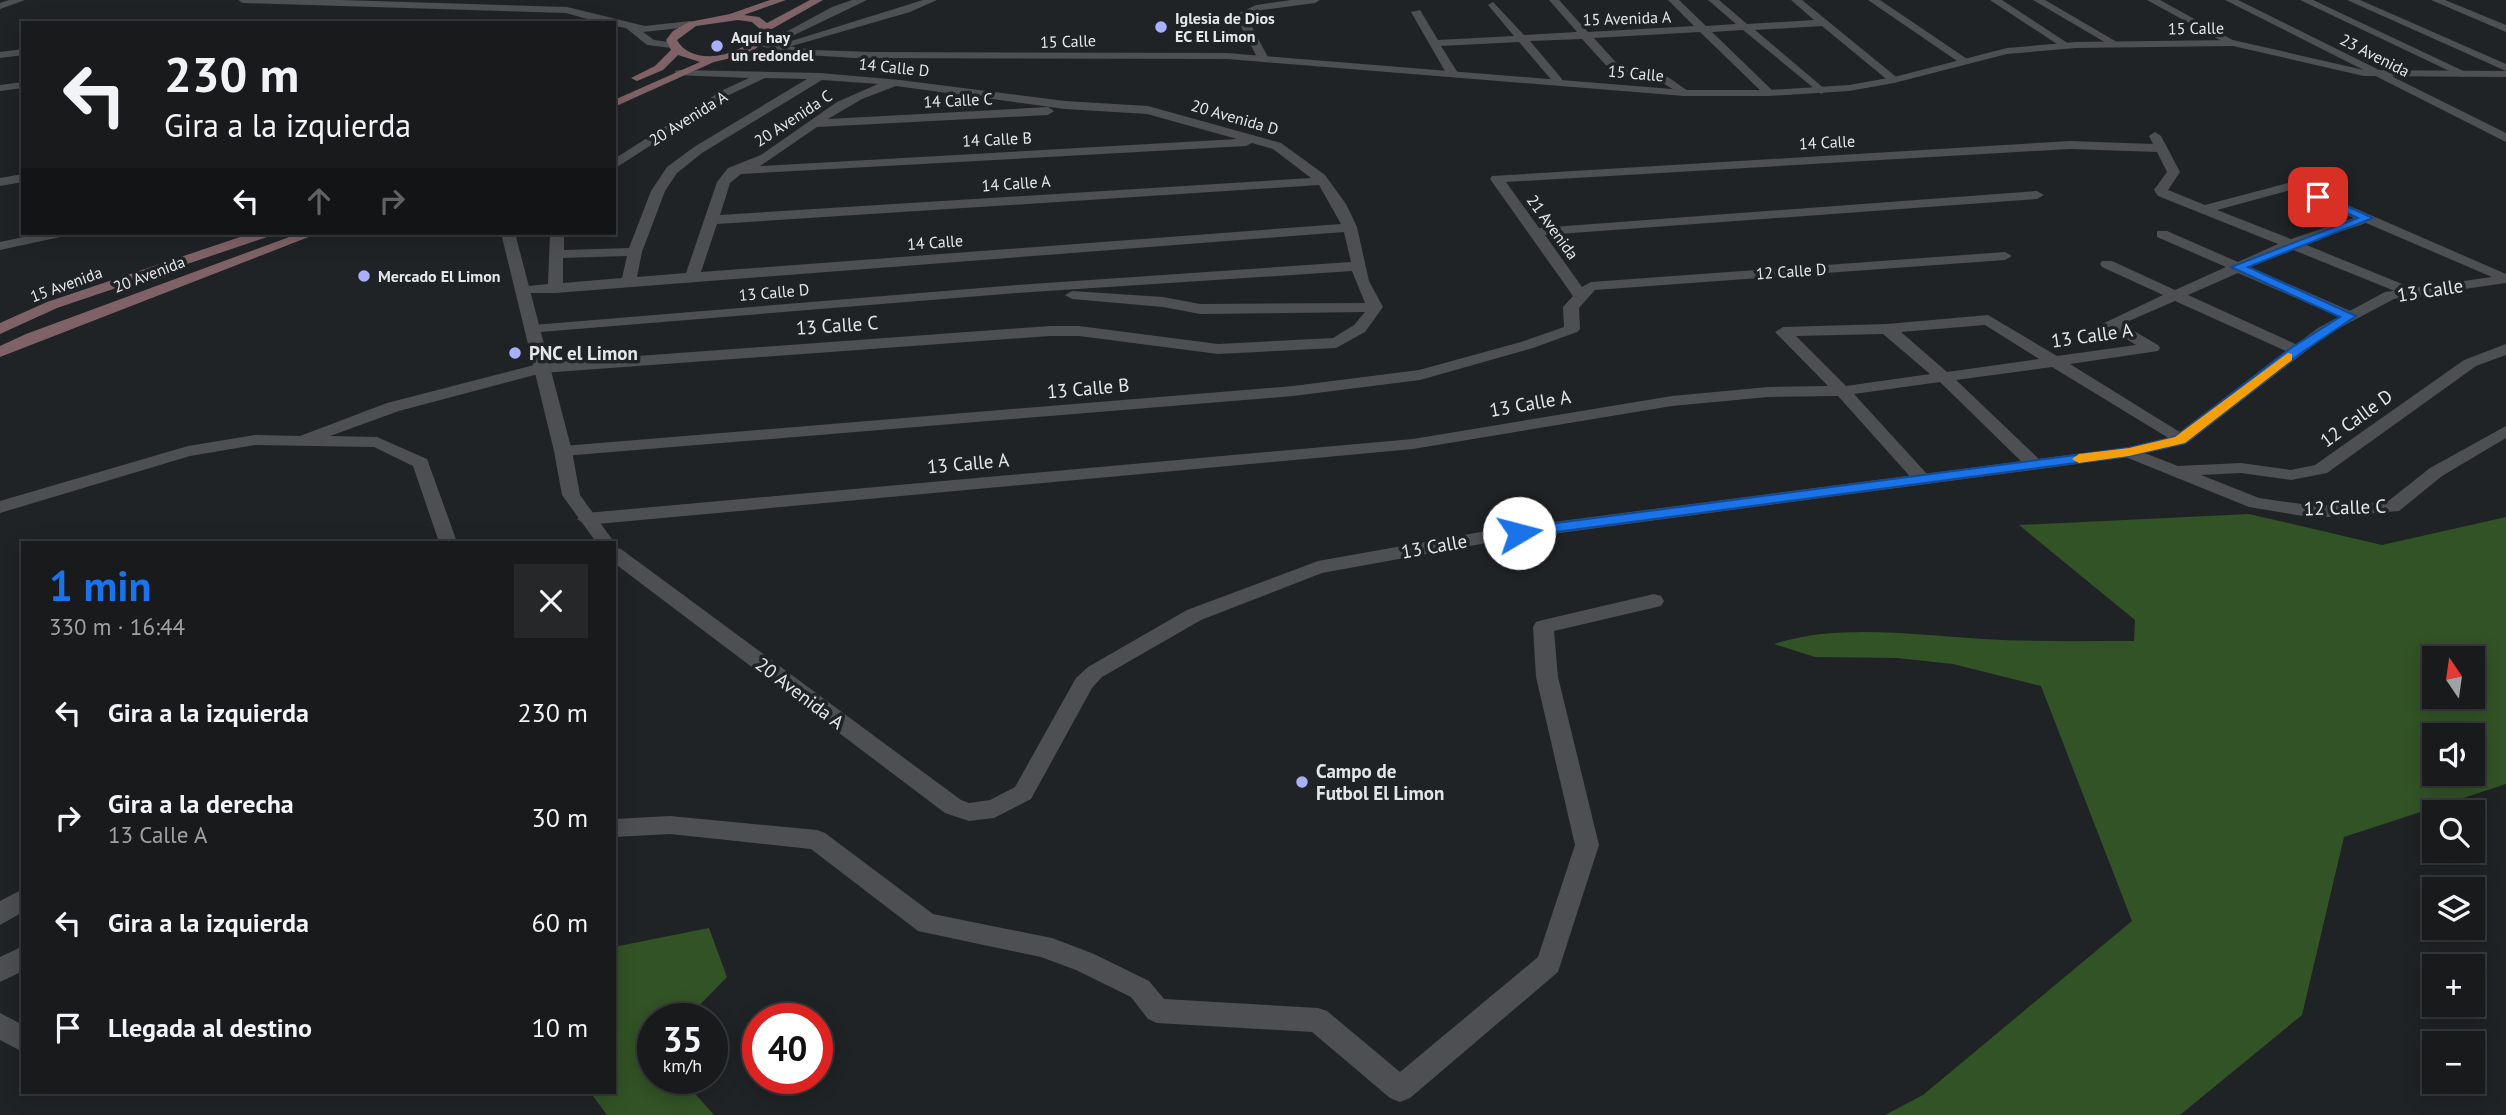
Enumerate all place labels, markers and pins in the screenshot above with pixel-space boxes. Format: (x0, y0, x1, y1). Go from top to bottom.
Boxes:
place label: Iglesia de Dios EC El Limon (1175, 8, 1275, 46)
marker: Iglesia de Dios EC El Limon (1153, 19, 1169, 35)
place label: Aquí hay un redondel (731, 27, 814, 65)
marker: Aquí hay un redondel (709, 38, 725, 54)
pin (2288, 167, 2348, 227)
place label: Mercado El Limon (378, 266, 501, 286)
marker: Mercado El Limon (356, 268, 372, 284)
place label: PNC el Limon (529, 341, 638, 365)
marker: PNC el Limon (507, 345, 523, 361)
place label: Campo de Futbol El Limon (1316, 759, 1444, 805)
marker: Campo de Futbol El Limon (1294, 774, 1310, 790)

